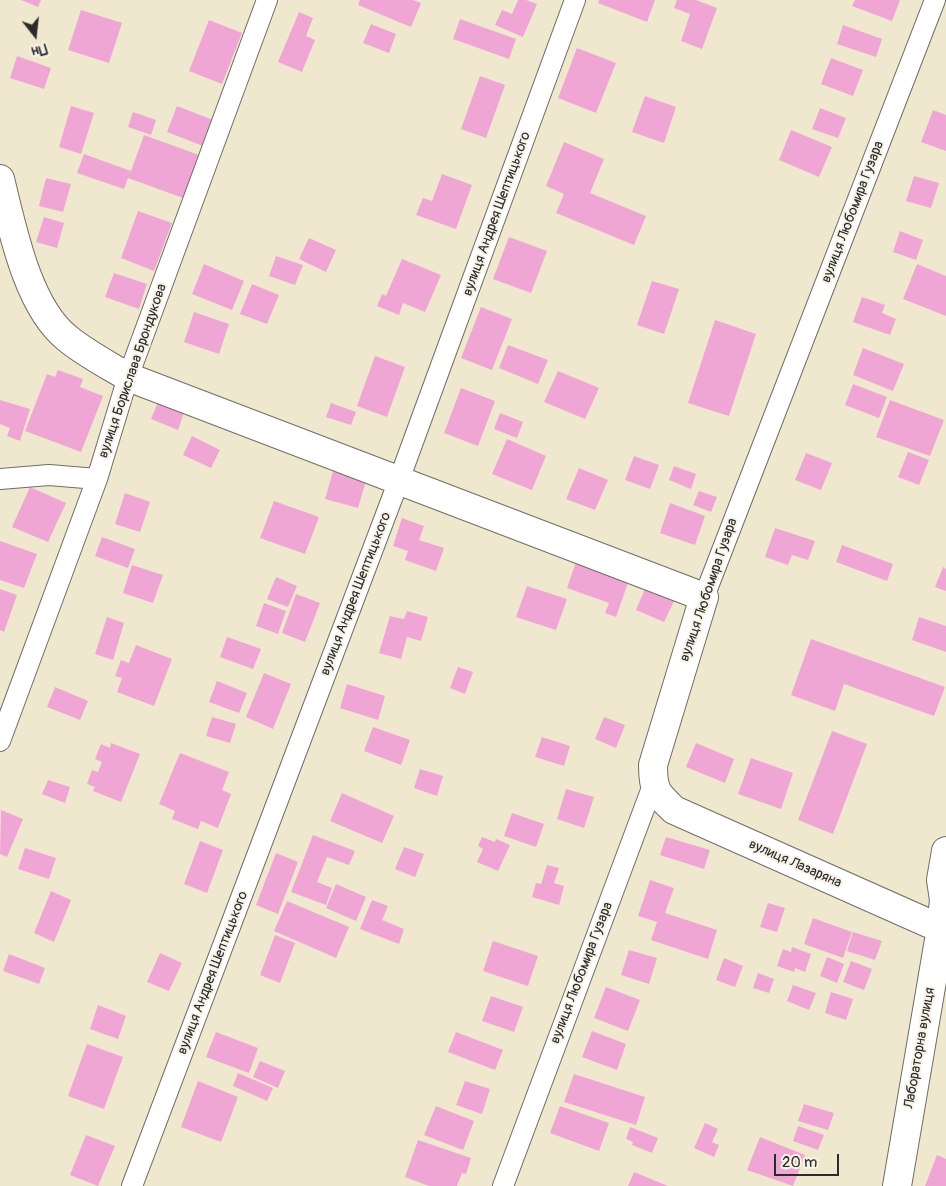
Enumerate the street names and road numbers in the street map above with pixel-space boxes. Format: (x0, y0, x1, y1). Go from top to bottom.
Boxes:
street label: вулиця Андрея Шептицького (459, 130, 535, 298)
street label: вулиця Любомира Гузара (818, 139, 888, 285)
street label: вулиця Борислава Брондукова (95, 282, 171, 460)
street label: вулиця Андрея Шептицького (317, 510, 395, 678)
street label: вулиця Любомира Гузара (677, 516, 741, 664)
street label: вулиця Лазаряна (746, 836, 844, 892)
street label: вулиця Андрея Шептицького (174, 889, 252, 1057)
street label: вулиця Любомира Гузара (547, 900, 617, 1046)
street label: Лабораторна вулиця (901, 986, 939, 1110)

